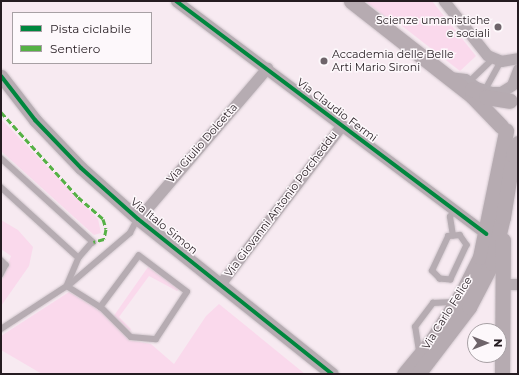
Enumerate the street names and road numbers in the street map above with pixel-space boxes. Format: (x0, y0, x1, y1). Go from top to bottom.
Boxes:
street label: Via Claudio Fermi (294, 76, 380, 144)
street label: Via Giulio Dolcetta (164, 101, 240, 185)
street label: Via Giovanni Antonio Porcheddu (222, 129, 340, 279)
street label: Via Italo Simon (128, 195, 200, 257)
street label: Via Carlo Felice (419, 274, 475, 352)

